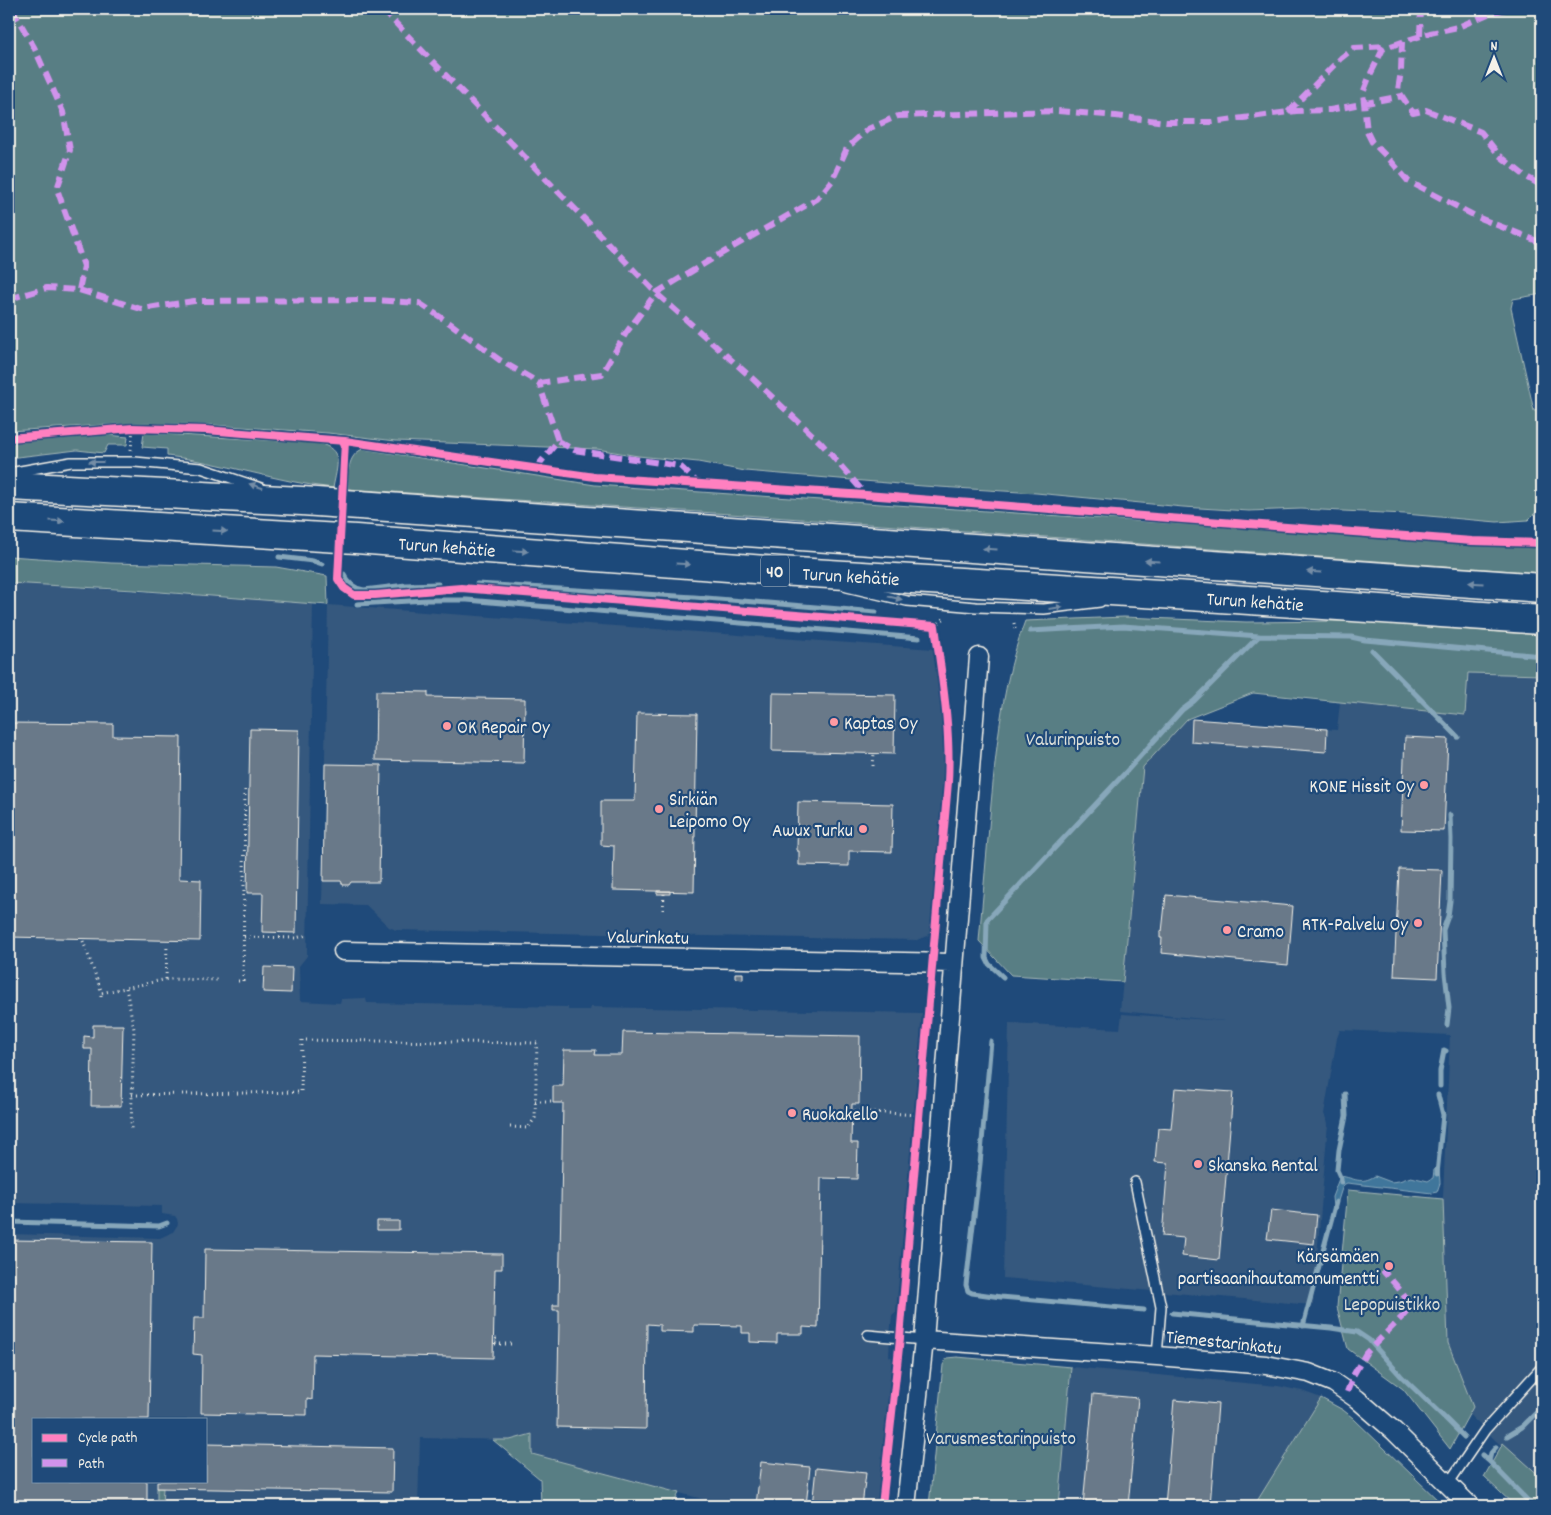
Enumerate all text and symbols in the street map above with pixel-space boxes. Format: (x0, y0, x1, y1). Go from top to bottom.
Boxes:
north arrow (1468, 32, 1518, 82)
text: N (1491, 37, 1498, 57)
one-way arrow (88, 458, 104, 466)
one-way arrow (248, 482, 263, 489)
one-way arrow (50, 518, 66, 526)
one-way arrow (212, 527, 228, 535)
street label: Turun kehätie (397, 532, 496, 567)
one-way arrow (982, 545, 998, 553)
one-way arrow (514, 548, 530, 556)
road number: 40 (761, 556, 789, 586)
one-way arrow (1144, 556, 1160, 564)
one-way arrow (676, 560, 692, 568)
street label: Turun kehätie (801, 562, 900, 595)
one-way arrow (1306, 568, 1322, 576)
one-way arrow (1468, 579, 1484, 587)
street label: Turun kehätie (1205, 587, 1305, 621)
one-way arrow (887, 594, 902, 602)
one-way arrow (1049, 603, 1065, 611)
place label: Kaptas Oy (844, 712, 918, 739)
place label: OK Repair Oy (457, 716, 550, 743)
marker: Kaptas Oy (828, 716, 840, 728)
marker: OK Repair Oy (441, 720, 453, 732)
park label: Valurinpuisto (1026, 728, 1120, 755)
place label: KONE Hissit Oy (1309, 775, 1414, 802)
marker: KONE Hissit Oy (1418, 779, 1430, 791)
place label: Sirkiän Leipomo Oy (669, 788, 751, 837)
marker: Sirkiän Leipomo Oy (653, 803, 665, 815)
place label: Awux Turku (772, 819, 853, 846)
marker: Awux Turku (857, 823, 869, 835)
place label: RTK-Palvelu Oy (1302, 913, 1408, 940)
marker: RTK-Palvelu Oy (1412, 917, 1424, 929)
place label: Cramo (1237, 920, 1284, 947)
marker: Cramo (1221, 924, 1233, 936)
street label: Valurinkatu (607, 925, 689, 954)
place label: Ruokakello (802, 1103, 878, 1130)
marker: Ruokakello (786, 1107, 798, 1119)
place label: Skanska Rental (1208, 1154, 1318, 1181)
marker: Skanska Rental (1192, 1158, 1204, 1170)
place label: Kärsämäen partisaanihautamonumentti (1178, 1245, 1380, 1294)
marker: Kärsämäen partisaanihautamonumentti (1383, 1260, 1395, 1272)
park label: Lepopuistikko (1344, 1293, 1440, 1320)
street label: Tiemestarinkatu (1165, 1325, 1283, 1364)
legend (32, 1418, 208, 1482)
park label: Varusmestarinpuisto (926, 1427, 1076, 1454)
text: Cycle path (78, 1428, 138, 1450)
text: Path (78, 1454, 104, 1476)

